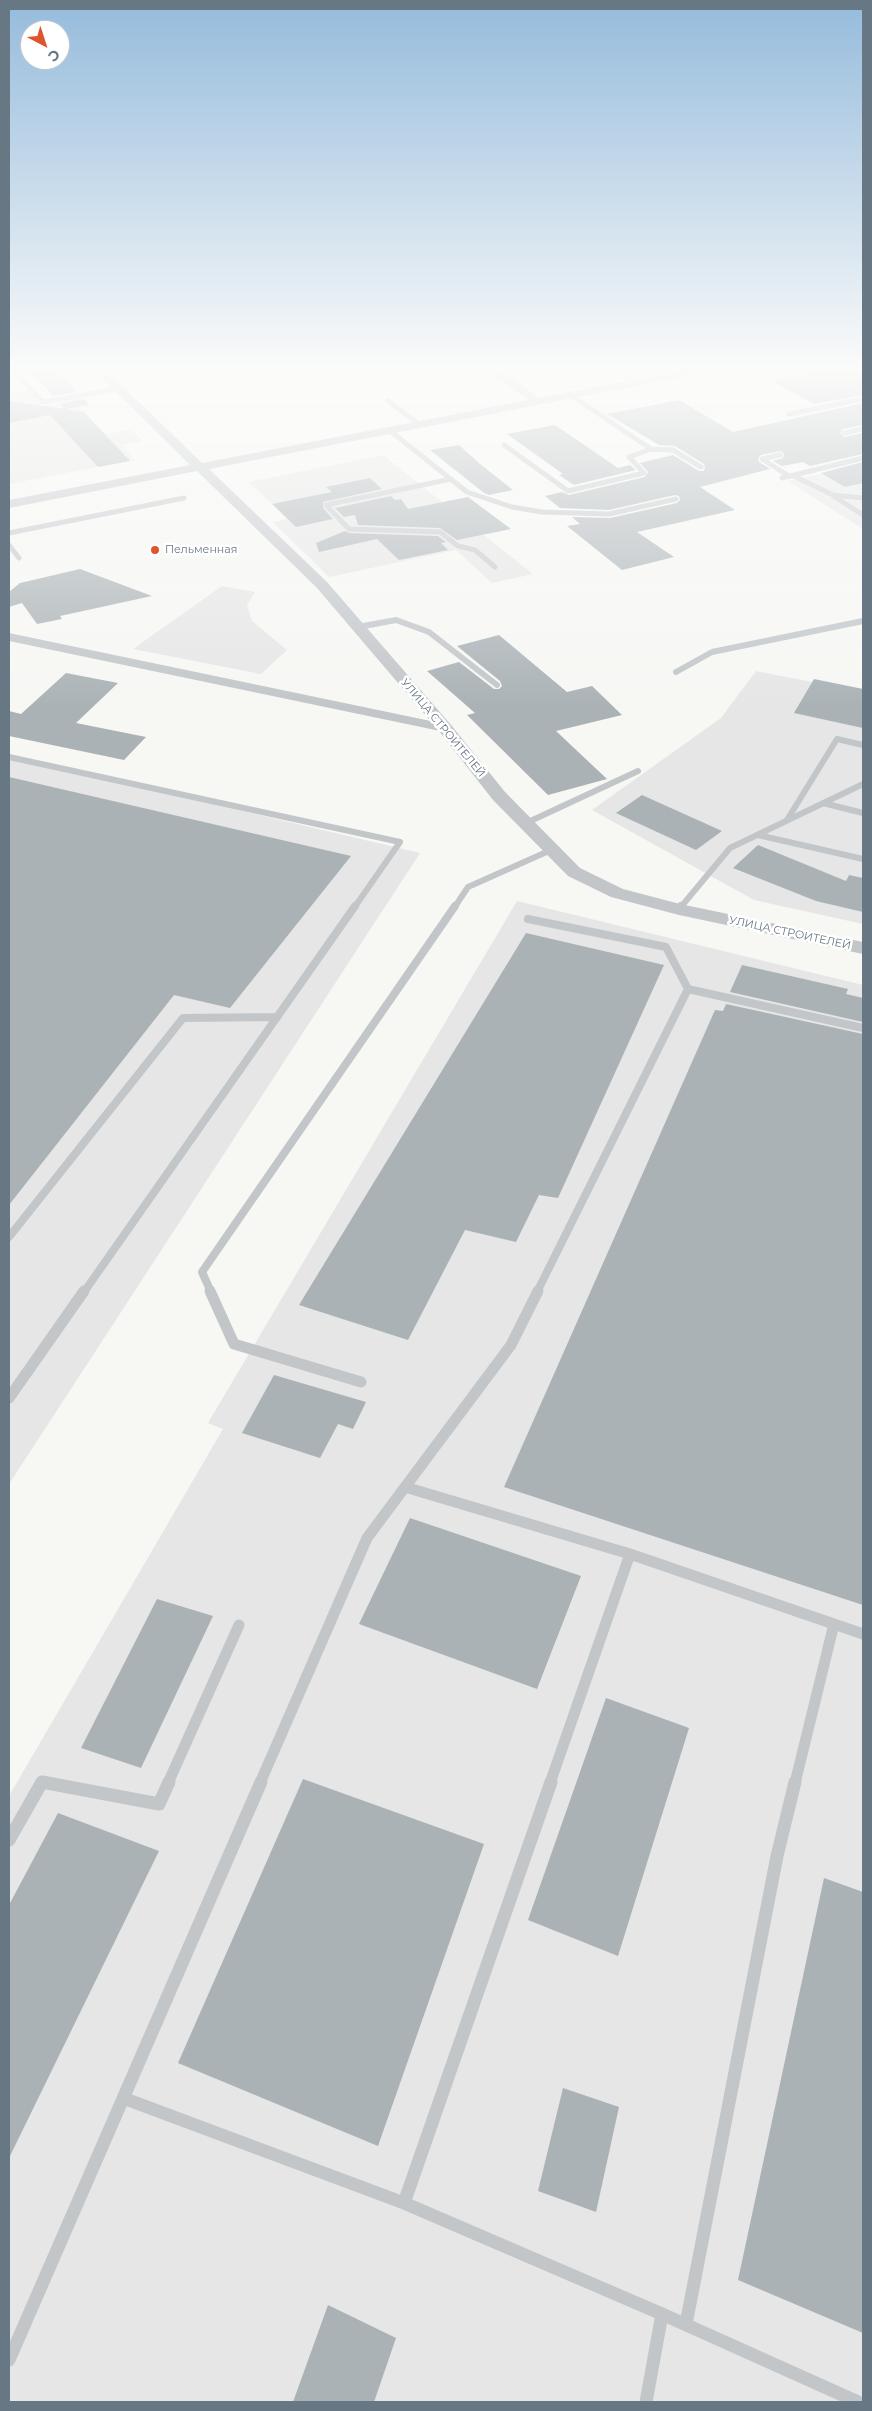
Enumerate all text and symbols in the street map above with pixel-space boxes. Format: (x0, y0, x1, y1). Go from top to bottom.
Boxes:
north arrow (20, 20, 70, 70)
text: С (44, 46, 64, 66)
place label: Пельменная (165, 543, 237, 557)
marker: Пельменная (149, 544, 161, 556)
street label: УЛИЦА СТРОИТЕЛЕЙ (398, 676, 488, 780)
street label: УЛИЦА СТРОИТЕЛЕЙ (728, 914, 852, 952)

